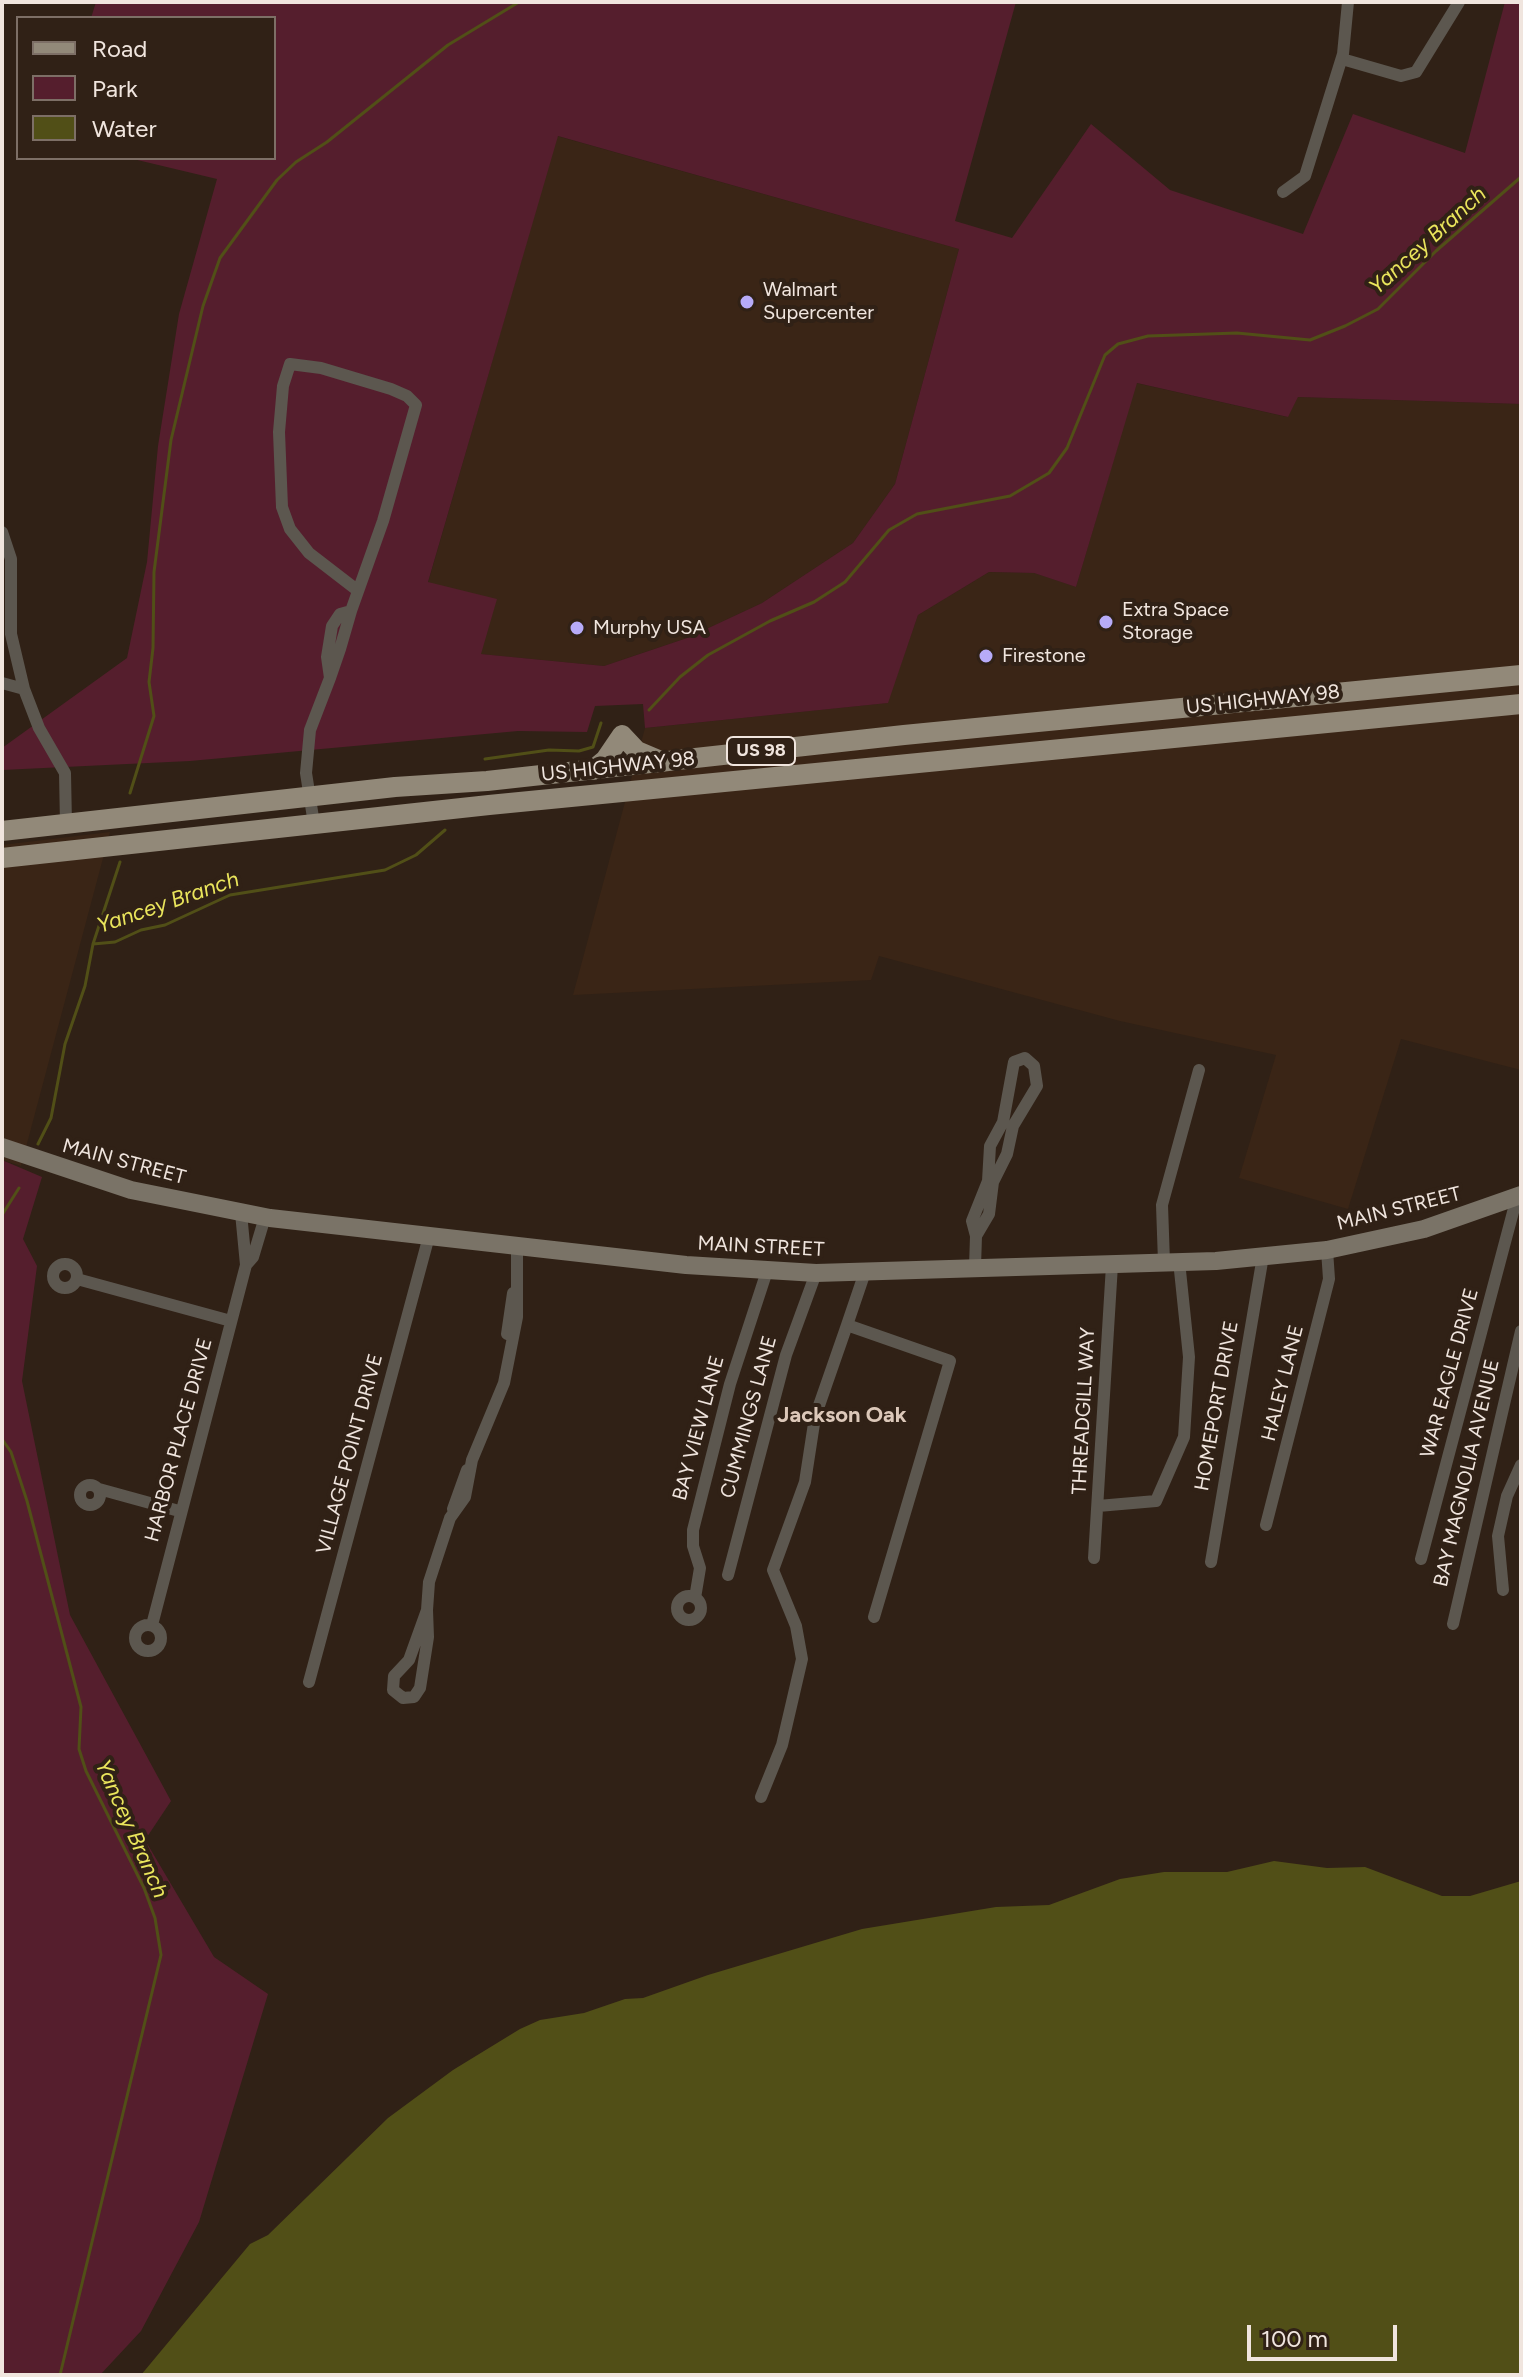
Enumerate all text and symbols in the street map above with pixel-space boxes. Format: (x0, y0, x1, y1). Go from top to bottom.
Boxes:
legend (16, 16, 276, 160)
text: Road (92, 34, 147, 63)
text: Park (92, 74, 138, 103)
text: Water (92, 114, 157, 143)
water label: Yancey Branch (1364, 182, 1492, 300)
place label: Walmart Supercenter (763, 278, 874, 325)
marker: Walmart Supercenter (738, 293, 756, 311)
place label: Extra Space Storage (1122, 598, 1229, 645)
marker: Extra Space Storage (1097, 613, 1115, 631)
place label: Murphy USA (593, 616, 706, 640)
marker: Murphy USA (568, 619, 586, 637)
place label: Firestone (1002, 644, 1086, 668)
marker: Firestone (977, 647, 995, 665)
street label: US HIGHWAY 98 (1185, 680, 1341, 720)
road number: US 98 (727, 737, 795, 765)
street label: US HIGHWAY 98 (540, 747, 696, 787)
water label: Yancey Branch (94, 866, 242, 940)
street label: MAIN STREET (60, 1134, 188, 1190)
street label: MAIN STREET (1335, 1182, 1463, 1236)
street label: MAIN STREET (697, 1232, 825, 1262)
street label: WAR EAGLE DRIVE (1416, 1286, 1484, 1460)
street label: HOMEPORT DRIVE (1190, 1319, 1244, 1493)
street label: HALEY LANE (1257, 1322, 1309, 1444)
street label: THREADGILL WAY (1068, 1327, 1100, 1495)
street label: CUMMINGS LANE (716, 1333, 782, 1501)
street label: HARBOR PLACE DRIVE (140, 1335, 218, 1545)
street label: VILLAGE POINT DRIVE (312, 1351, 388, 1557)
street label: BAY VIEW LANE (668, 1353, 730, 1503)
street label: BAY MAGNOLIA AVENUE (1429, 1357, 1505, 1589)
district label: Jackson Oak (777, 1403, 907, 1429)
water label: Yancey Branch (89, 1756, 173, 1902)
scale bar (1251, 2309, 1401, 2359)
text: 100 m (1261, 2324, 1328, 2353)

